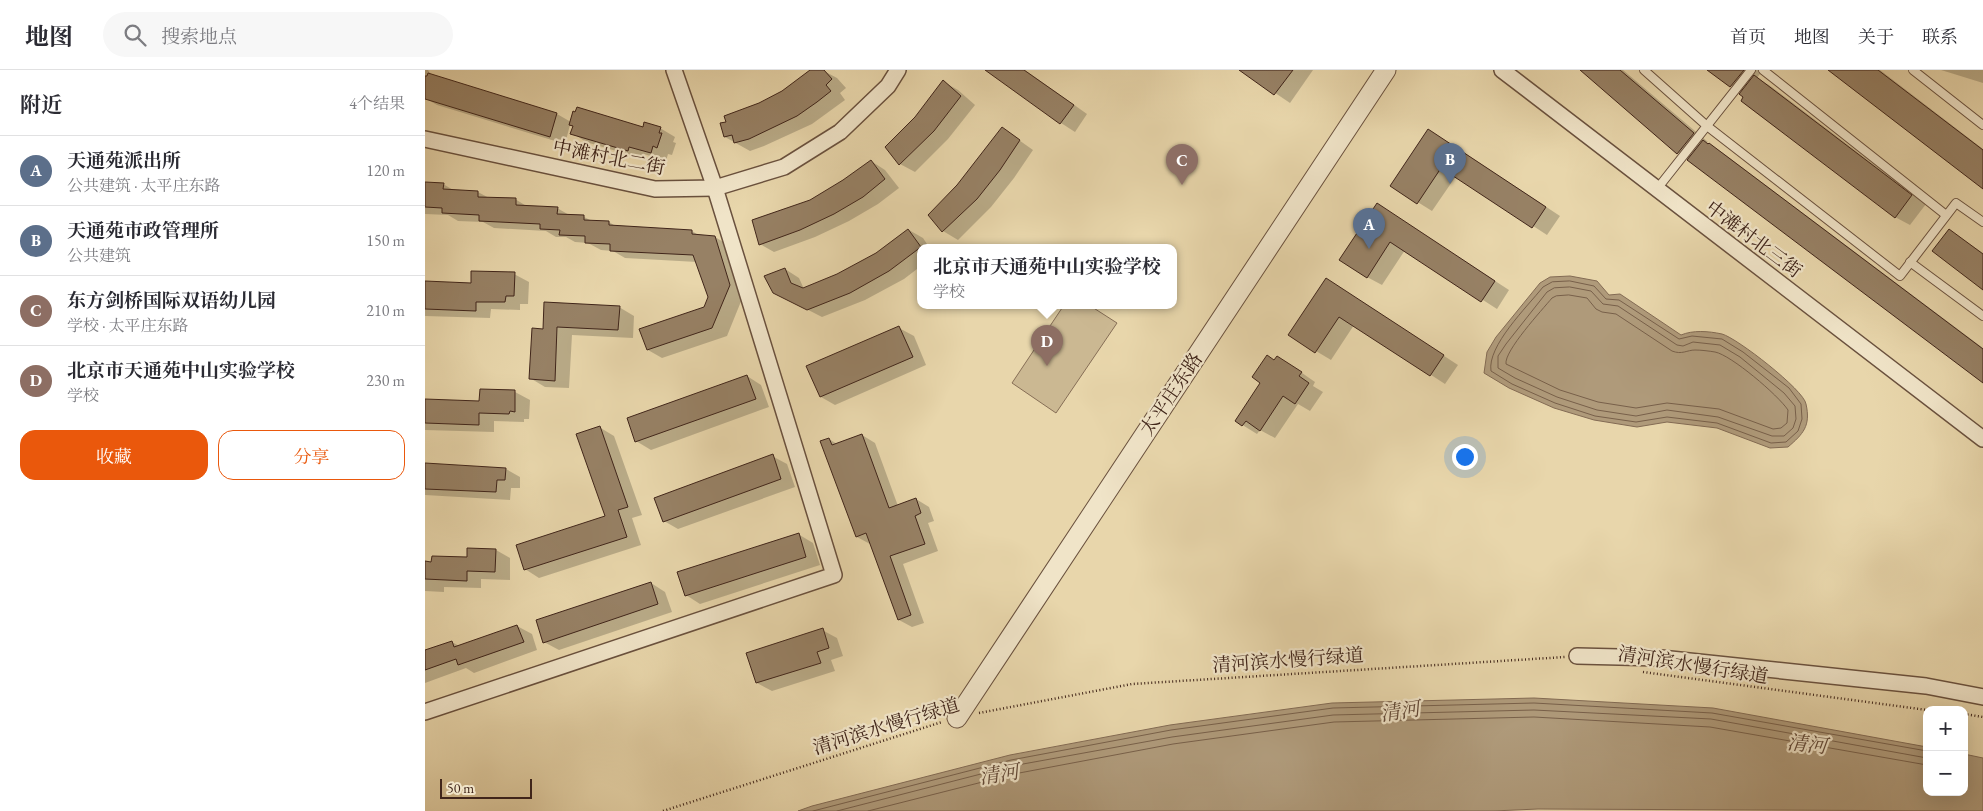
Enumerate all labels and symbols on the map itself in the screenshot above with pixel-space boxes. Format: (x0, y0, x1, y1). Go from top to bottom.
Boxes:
street label: 中滩村北二街 (551, 134, 667, 180)
pin: B (1434, 143, 1466, 184)
pin: C (1166, 144, 1198, 185)
street label: 中滩村北三街 (1701, 195, 1807, 283)
pin: A (1353, 208, 1385, 249)
pin: D (1031, 325, 1063, 366)
street label: 太平庄东路 (1134, 348, 1208, 440)
your location (1452, 444, 1478, 470)
street label: 清河滨水慢行绿道 (1616, 641, 1770, 689)
street label: 清河滨水慢行绿道 (1211, 642, 1365, 678)
street label: 清河滨水慢行绿道 (810, 692, 962, 760)
water label: 清河 (1378, 695, 1425, 727)
water label: 清河 (1786, 729, 1831, 759)
water label: 清河 (977, 758, 1024, 790)
scale bar (440, 776, 533, 799)

